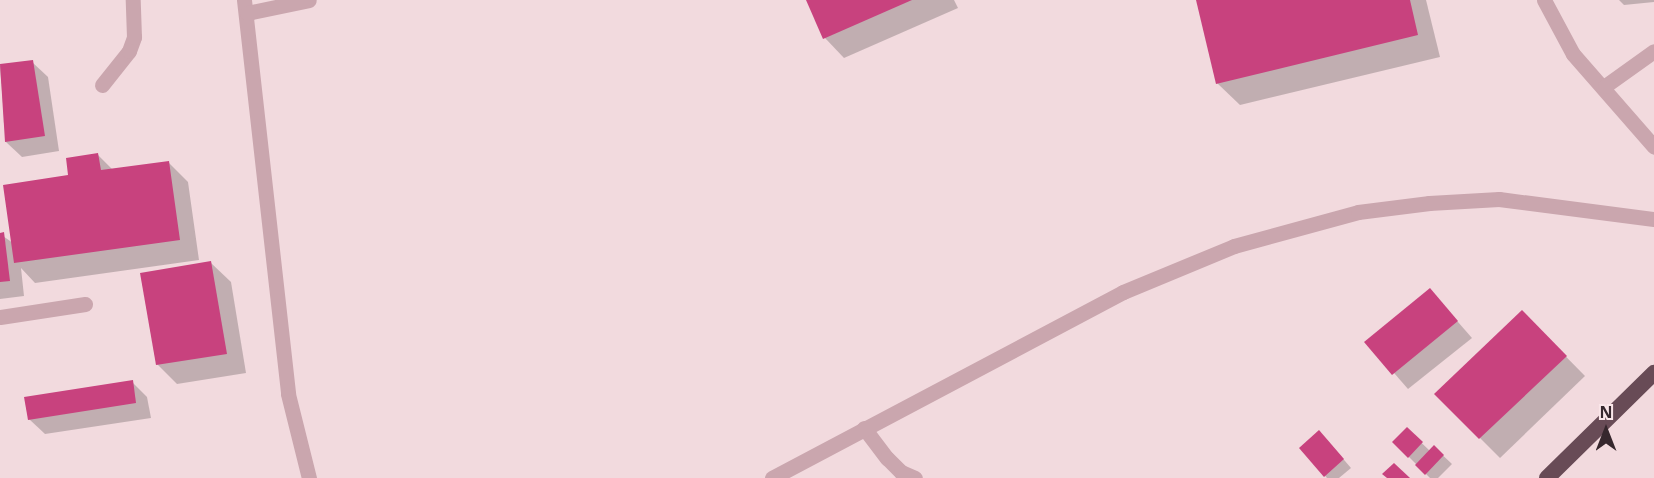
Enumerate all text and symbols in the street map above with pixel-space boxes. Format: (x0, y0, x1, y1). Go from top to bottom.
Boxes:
north arrow (1576, 400, 1636, 460)
text: N (1599, 401, 1613, 423)

